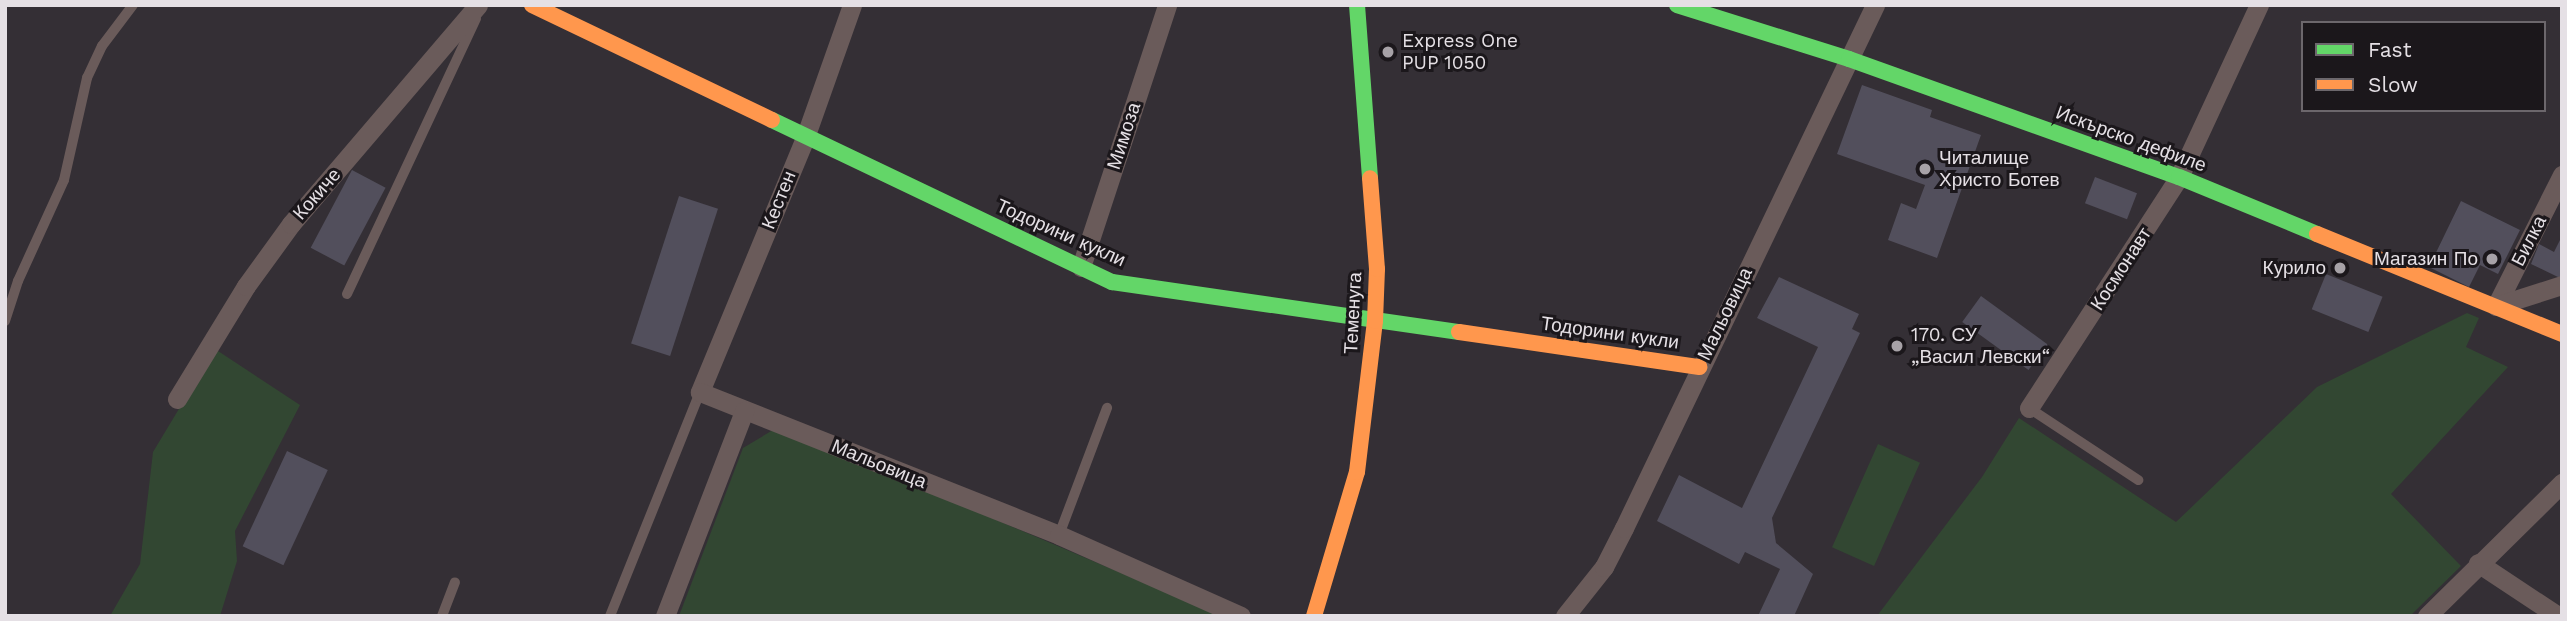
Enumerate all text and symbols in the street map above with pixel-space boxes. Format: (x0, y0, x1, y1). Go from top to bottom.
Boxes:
legend (2301, 21, 2546, 112)
place label: Express One PUP 1050 (1402, 30, 1518, 74)
text: Fast (2368, 37, 2412, 62)
marker: Express One PUP 1050 (1380, 44, 1396, 60)
text: Slow (2368, 72, 2418, 97)
street label: Мимоза (1102, 100, 1146, 172)
street label: Искърско дефиле (2053, 101, 2209, 177)
place label: Читалище Христо Ботев (1939, 147, 2060, 191)
marker: Читалище Христо Ботев (1917, 161, 1933, 177)
street label: Кокиче (288, 163, 346, 225)
street label: Кестен (757, 168, 801, 232)
street label: Тодорини кукли (993, 194, 1129, 272)
street label: Билка (2507, 212, 2551, 270)
street label: Космонавт (2086, 223, 2156, 315)
place label: Магазин По (2374, 248, 2478, 270)
marker: Магазин По (2484, 251, 2500, 267)
place label: Курило (2263, 257, 2326, 279)
marker: Курило (2332, 260, 2348, 276)
street label: Мальовица (1693, 264, 1757, 364)
street label: Теменуга (1339, 272, 1367, 354)
street label: Тодорини кукли (1540, 312, 1680, 354)
place label: 170. СУ „Васил Левски“ (1911, 324, 2050, 368)
marker: 170. СУ „Васил Левски“ (1889, 338, 1905, 354)
street label: Мальовица (828, 435, 930, 493)

